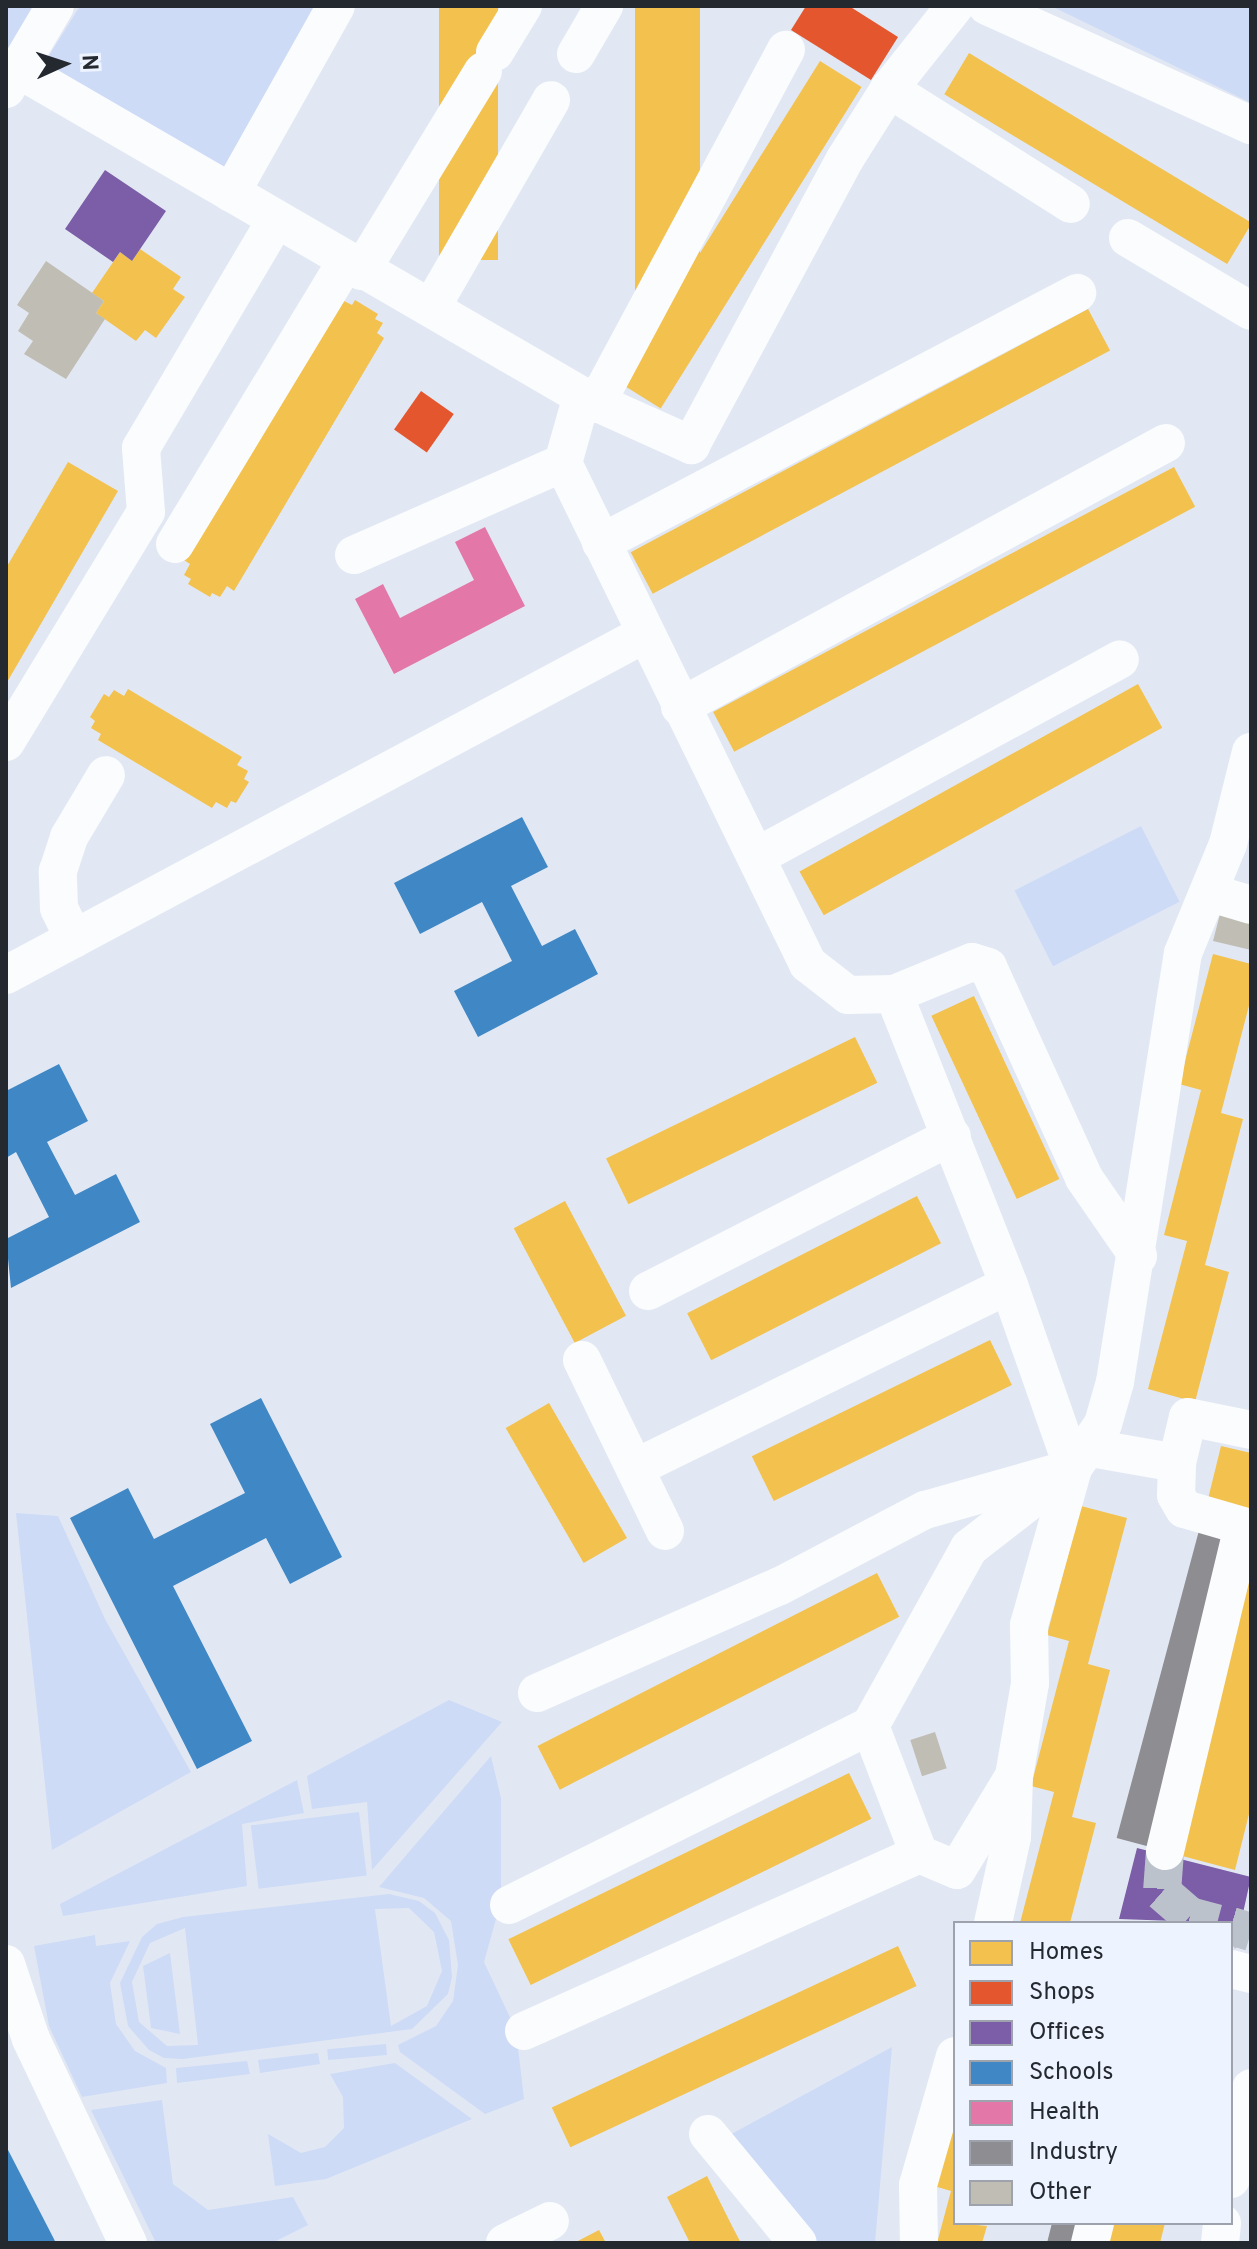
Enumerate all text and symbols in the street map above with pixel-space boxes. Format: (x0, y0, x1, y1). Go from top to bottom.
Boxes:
north arrow (24, 24, 104, 104)
text: N (75, 54, 102, 71)
legend (953, 1921, 1233, 2225)
text: Homes (1029, 1938, 1104, 1968)
text: Shops (1029, 1978, 1095, 2008)
text: Offices (1029, 2018, 1105, 2048)
text: Schools (1029, 2058, 1114, 2088)
text: Health (1029, 2098, 1100, 2128)
text: Industry (1029, 2138, 1118, 2168)
text: Other (1029, 2178, 1091, 2208)

